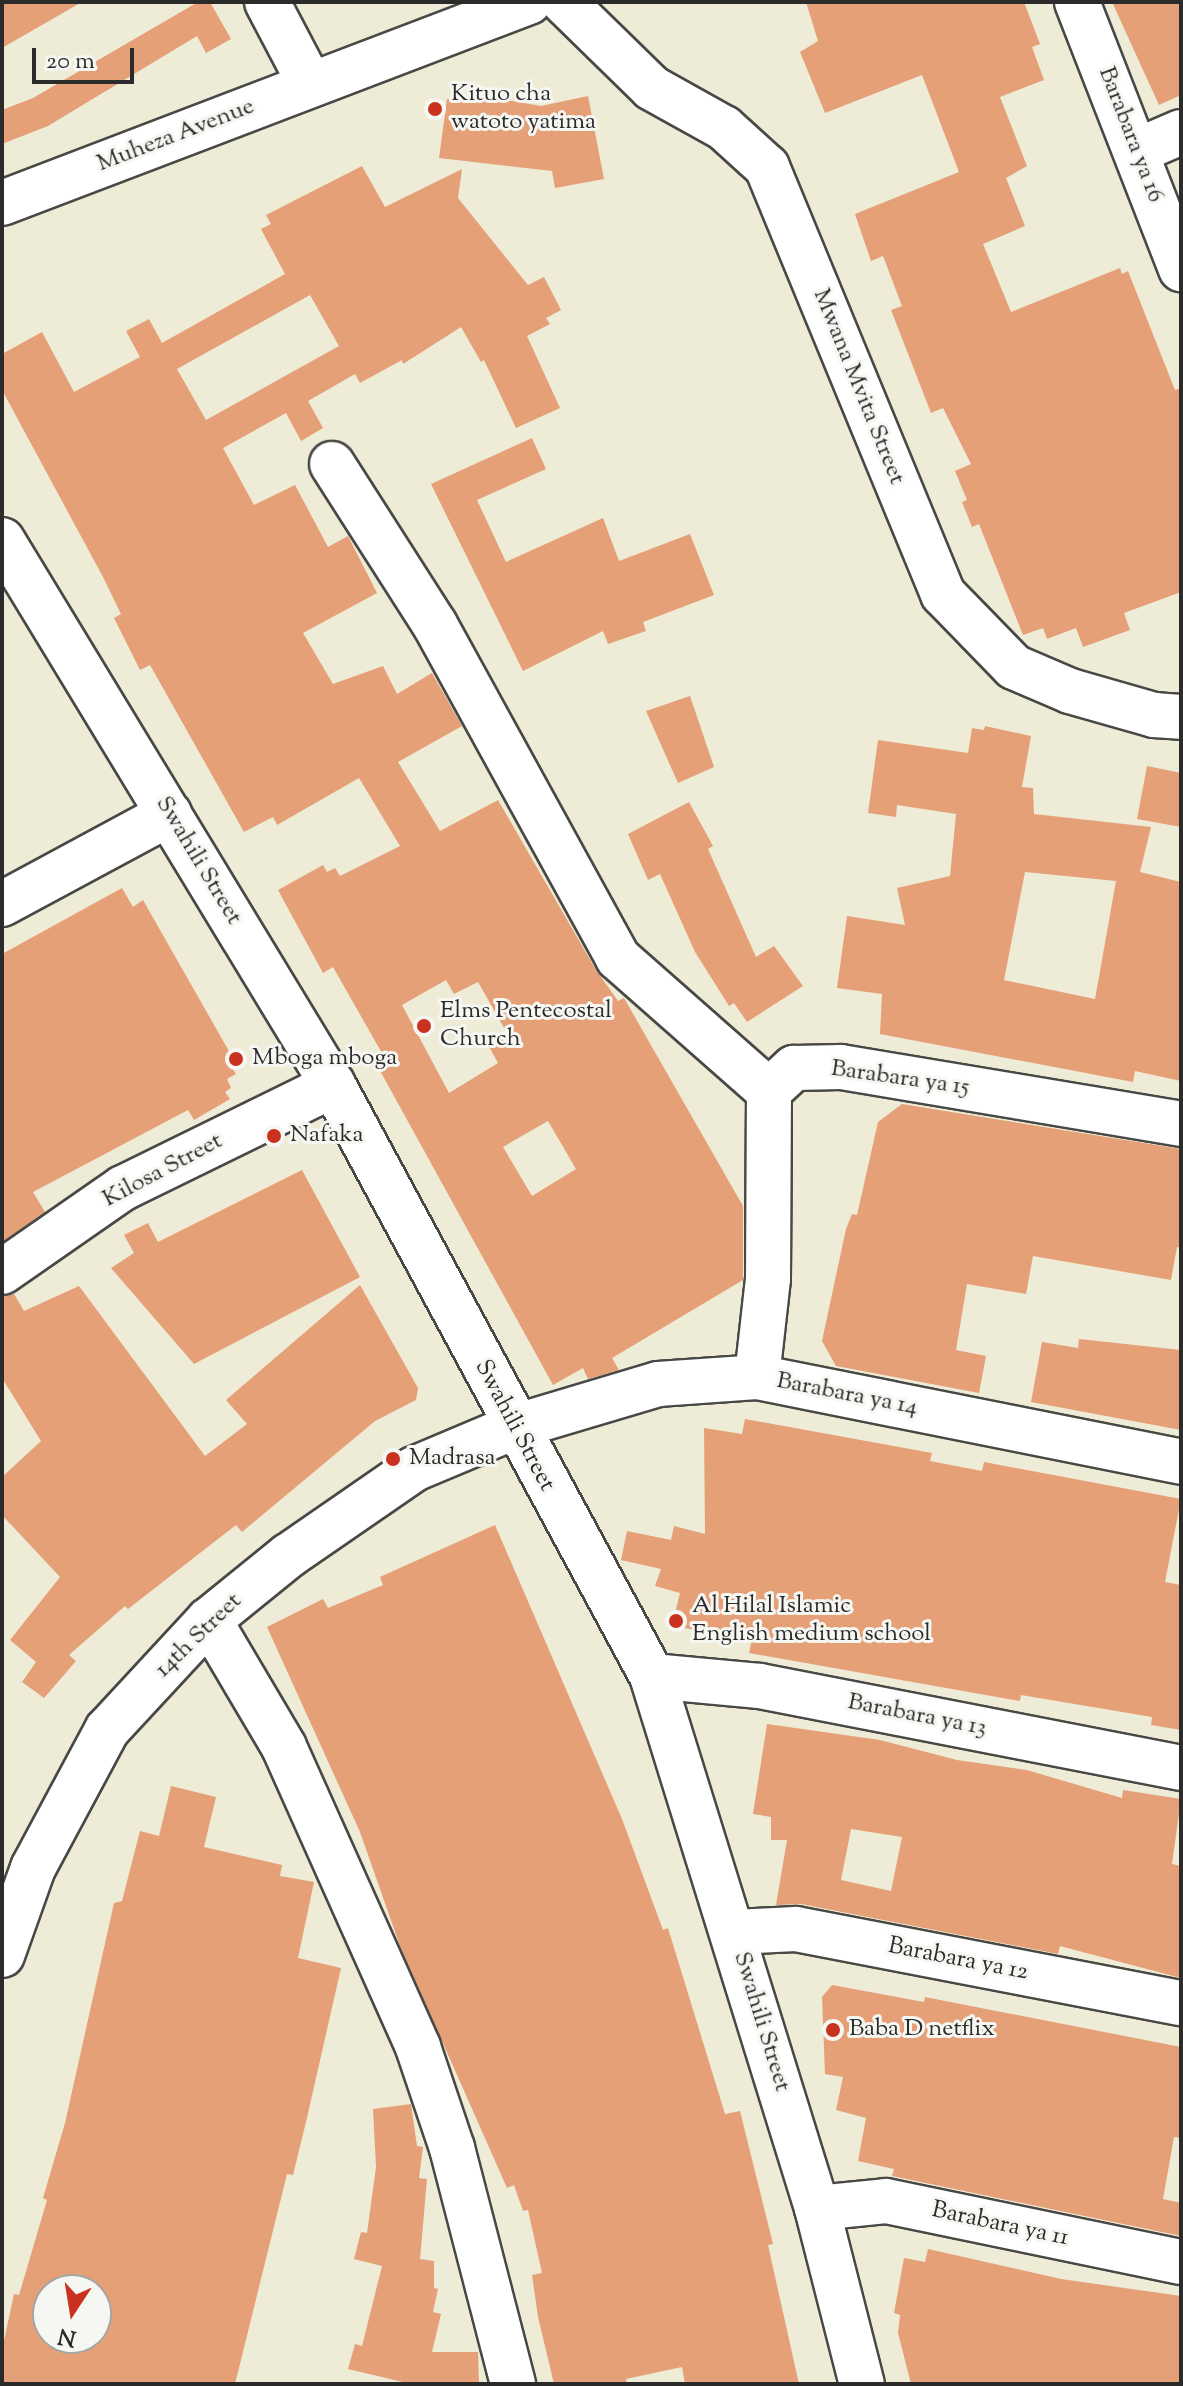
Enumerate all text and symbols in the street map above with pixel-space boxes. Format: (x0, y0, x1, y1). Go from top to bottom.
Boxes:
scale bar (36, 32, 138, 82)
text: 20 m (46, 45, 95, 79)
street label: Barabara ya 16 (1091, 63, 1169, 207)
place label: Kituo cha watoto yatima (451, 81, 596, 137)
street label: Muheza Avenue (93, 93, 259, 179)
marker: Kituo cha watoto yatima (426, 100, 444, 118)
street label: Mwana Mvita Street (806, 285, 910, 489)
street label: Swahili Street (148, 792, 248, 930)
place label: Elms Pentecostal Church (440, 998, 612, 1054)
marker: Elms Pentecostal Church (415, 1017, 433, 1035)
place label: Mboga mboga (252, 1045, 397, 1073)
marker: Mboga mboga (227, 1050, 245, 1068)
street label: Barabara ya 15 (829, 1055, 971, 1103)
place label: Nafaka (290, 1122, 364, 1150)
street label: Kilosa Street (98, 1127, 228, 1215)
marker: Nafaka (265, 1127, 283, 1145)
street label: Swahili Street (467, 1355, 561, 1497)
street label: Barabara ya 14 (774, 1367, 920, 1423)
place label: Madrasa (409, 1445, 496, 1473)
marker: Madrasa (384, 1450, 402, 1468)
street label: 14th Street (150, 1588, 248, 1684)
place label: Al Hilal Islamic English medium school (692, 1593, 931, 1649)
marker: Al Hilal Islamic English medium school (667, 1612, 685, 1630)
street label: Barabara ya 13 (845, 1688, 989, 1744)
street label: Barabara ya 12 (885, 1932, 1031, 1988)
street label: Swahili Street (726, 1949, 796, 2095)
place label: Baba D netflix (849, 2016, 995, 2044)
marker: Baba D netflix (824, 2021, 842, 2039)
street label: Barabara ya 11 (929, 2196, 1071, 2254)
north arrow (32, 2274, 112, 2354)
text: N (56, 2318, 79, 2353)

